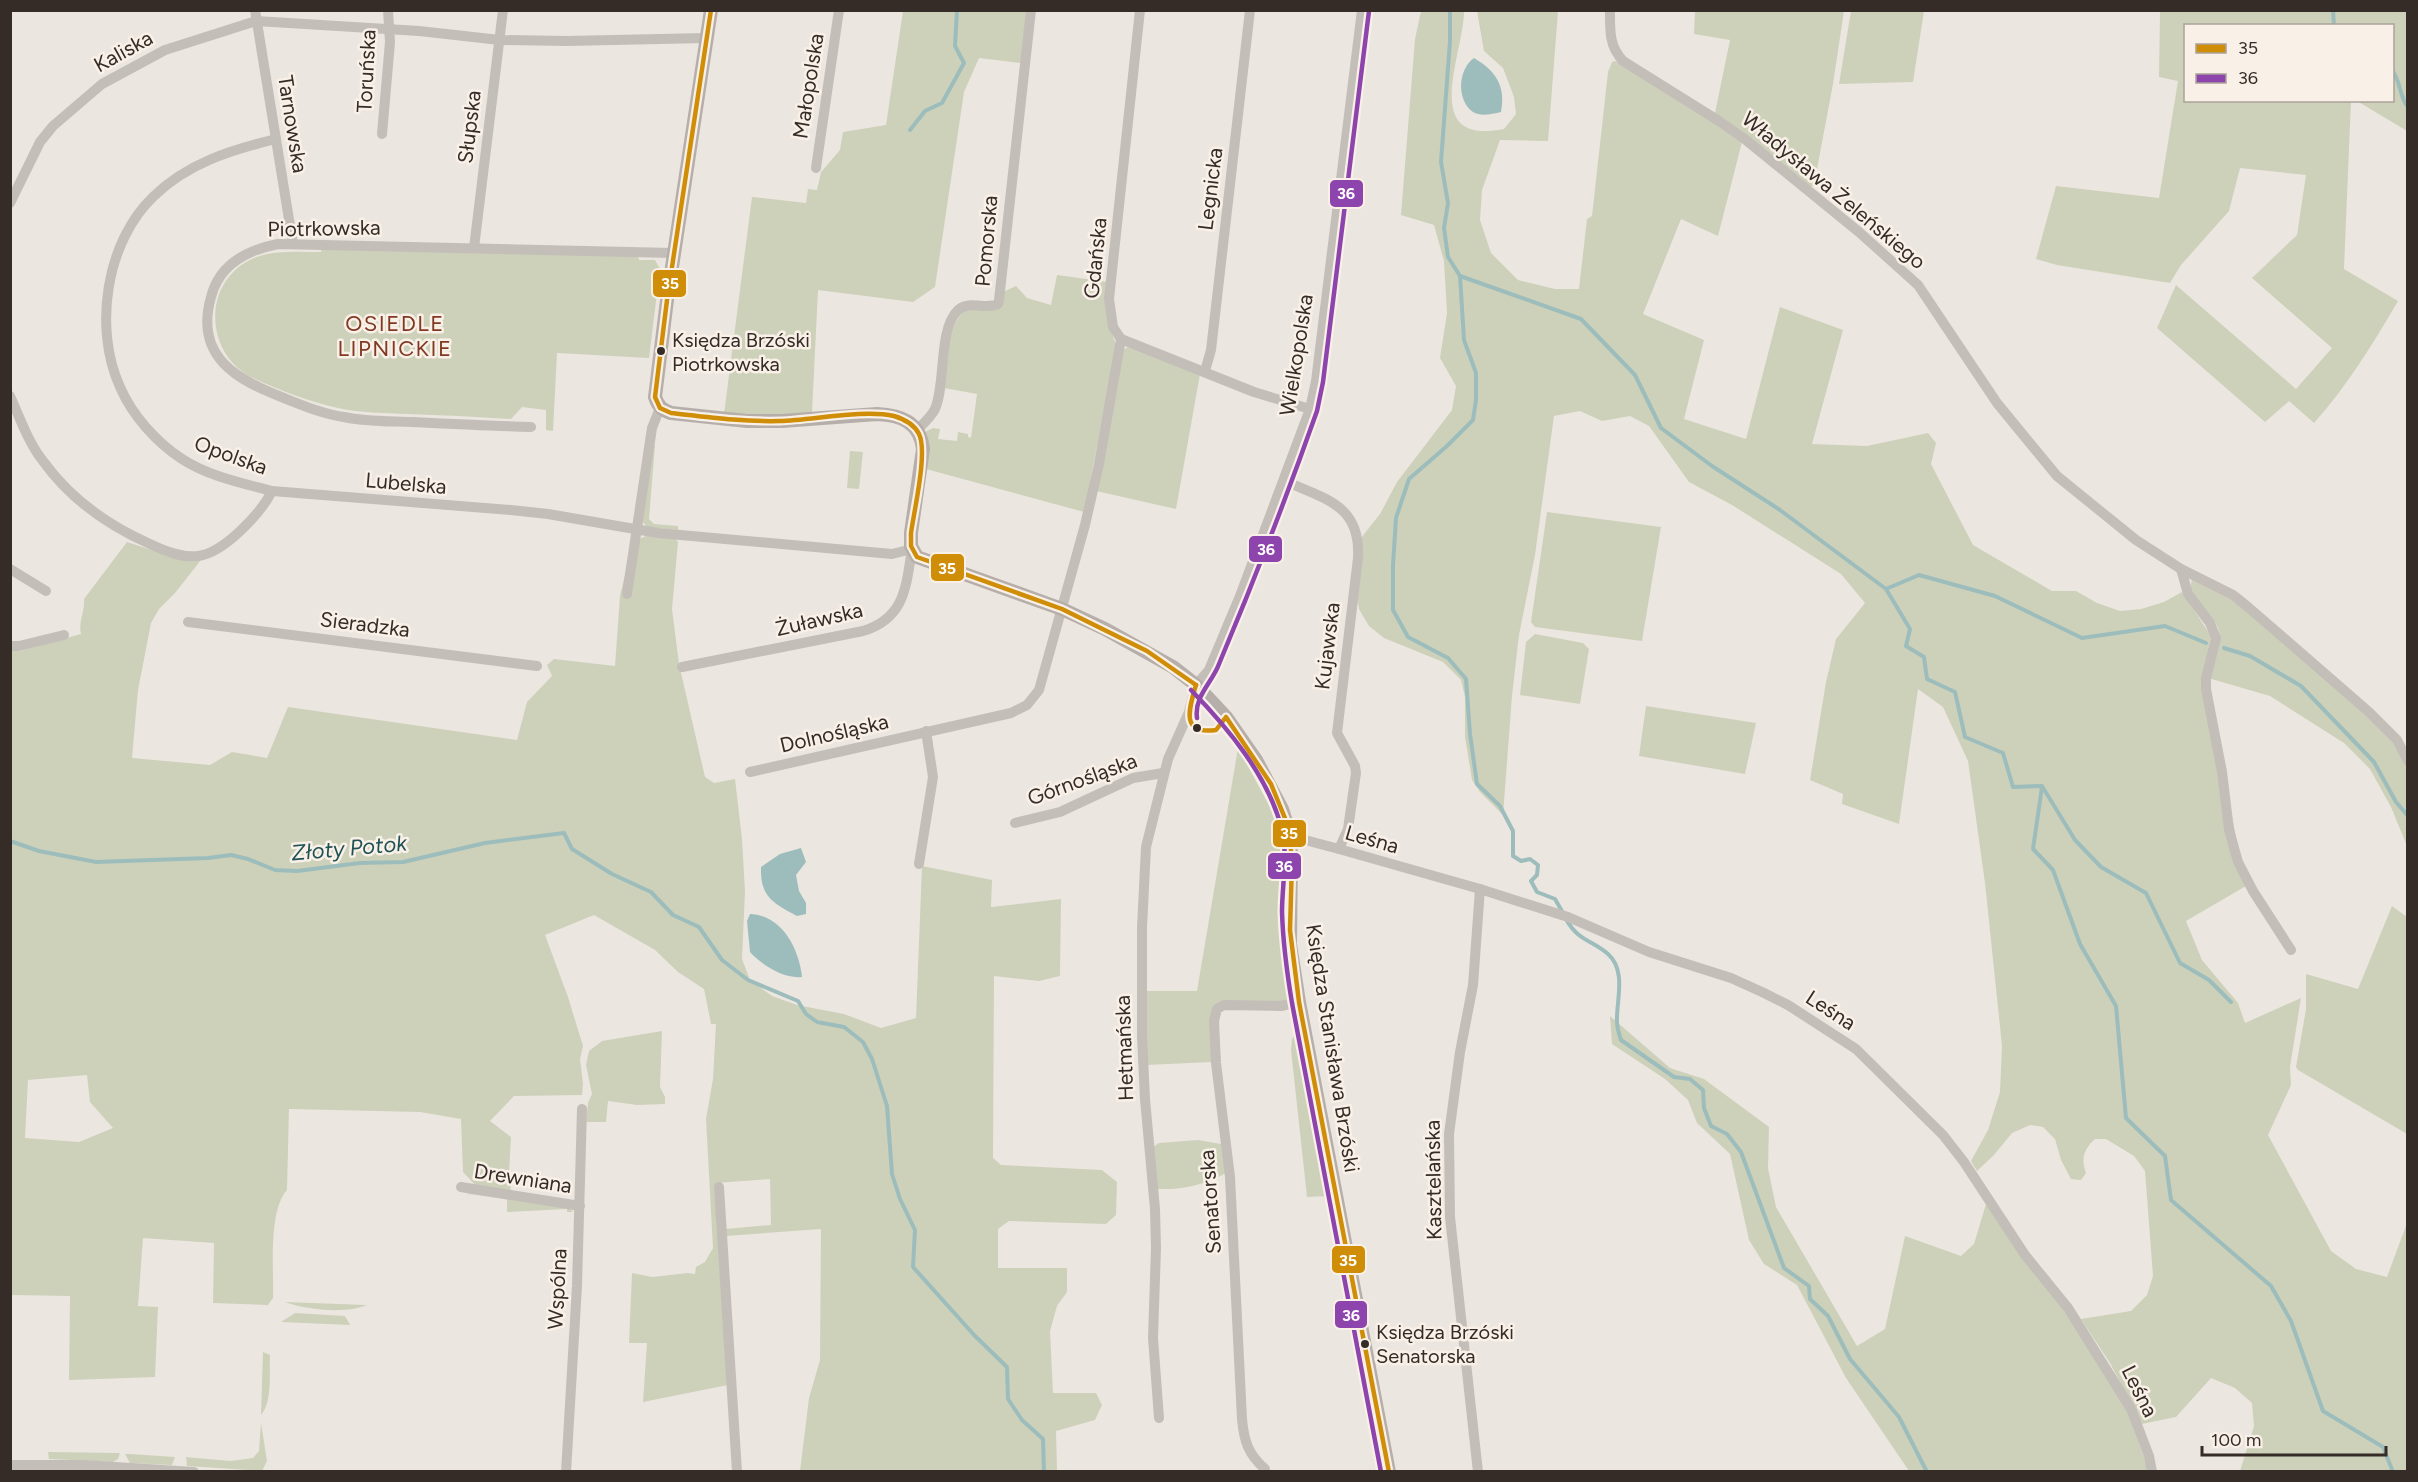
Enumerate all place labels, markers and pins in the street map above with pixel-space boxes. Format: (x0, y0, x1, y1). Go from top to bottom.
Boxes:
place label: Księdza Brzóski Piotrkowska (672, 328, 810, 376)
marker: Księdza Brzóski Piotrkowska (655, 345, 667, 357)
unlabelled marker (1191, 722, 1203, 734)
place label: Księdza Brzóski Senatorska (1376, 1320, 1514, 1368)
marker: Księdza Brzóski Senatorska (1359, 1338, 1371, 1350)

